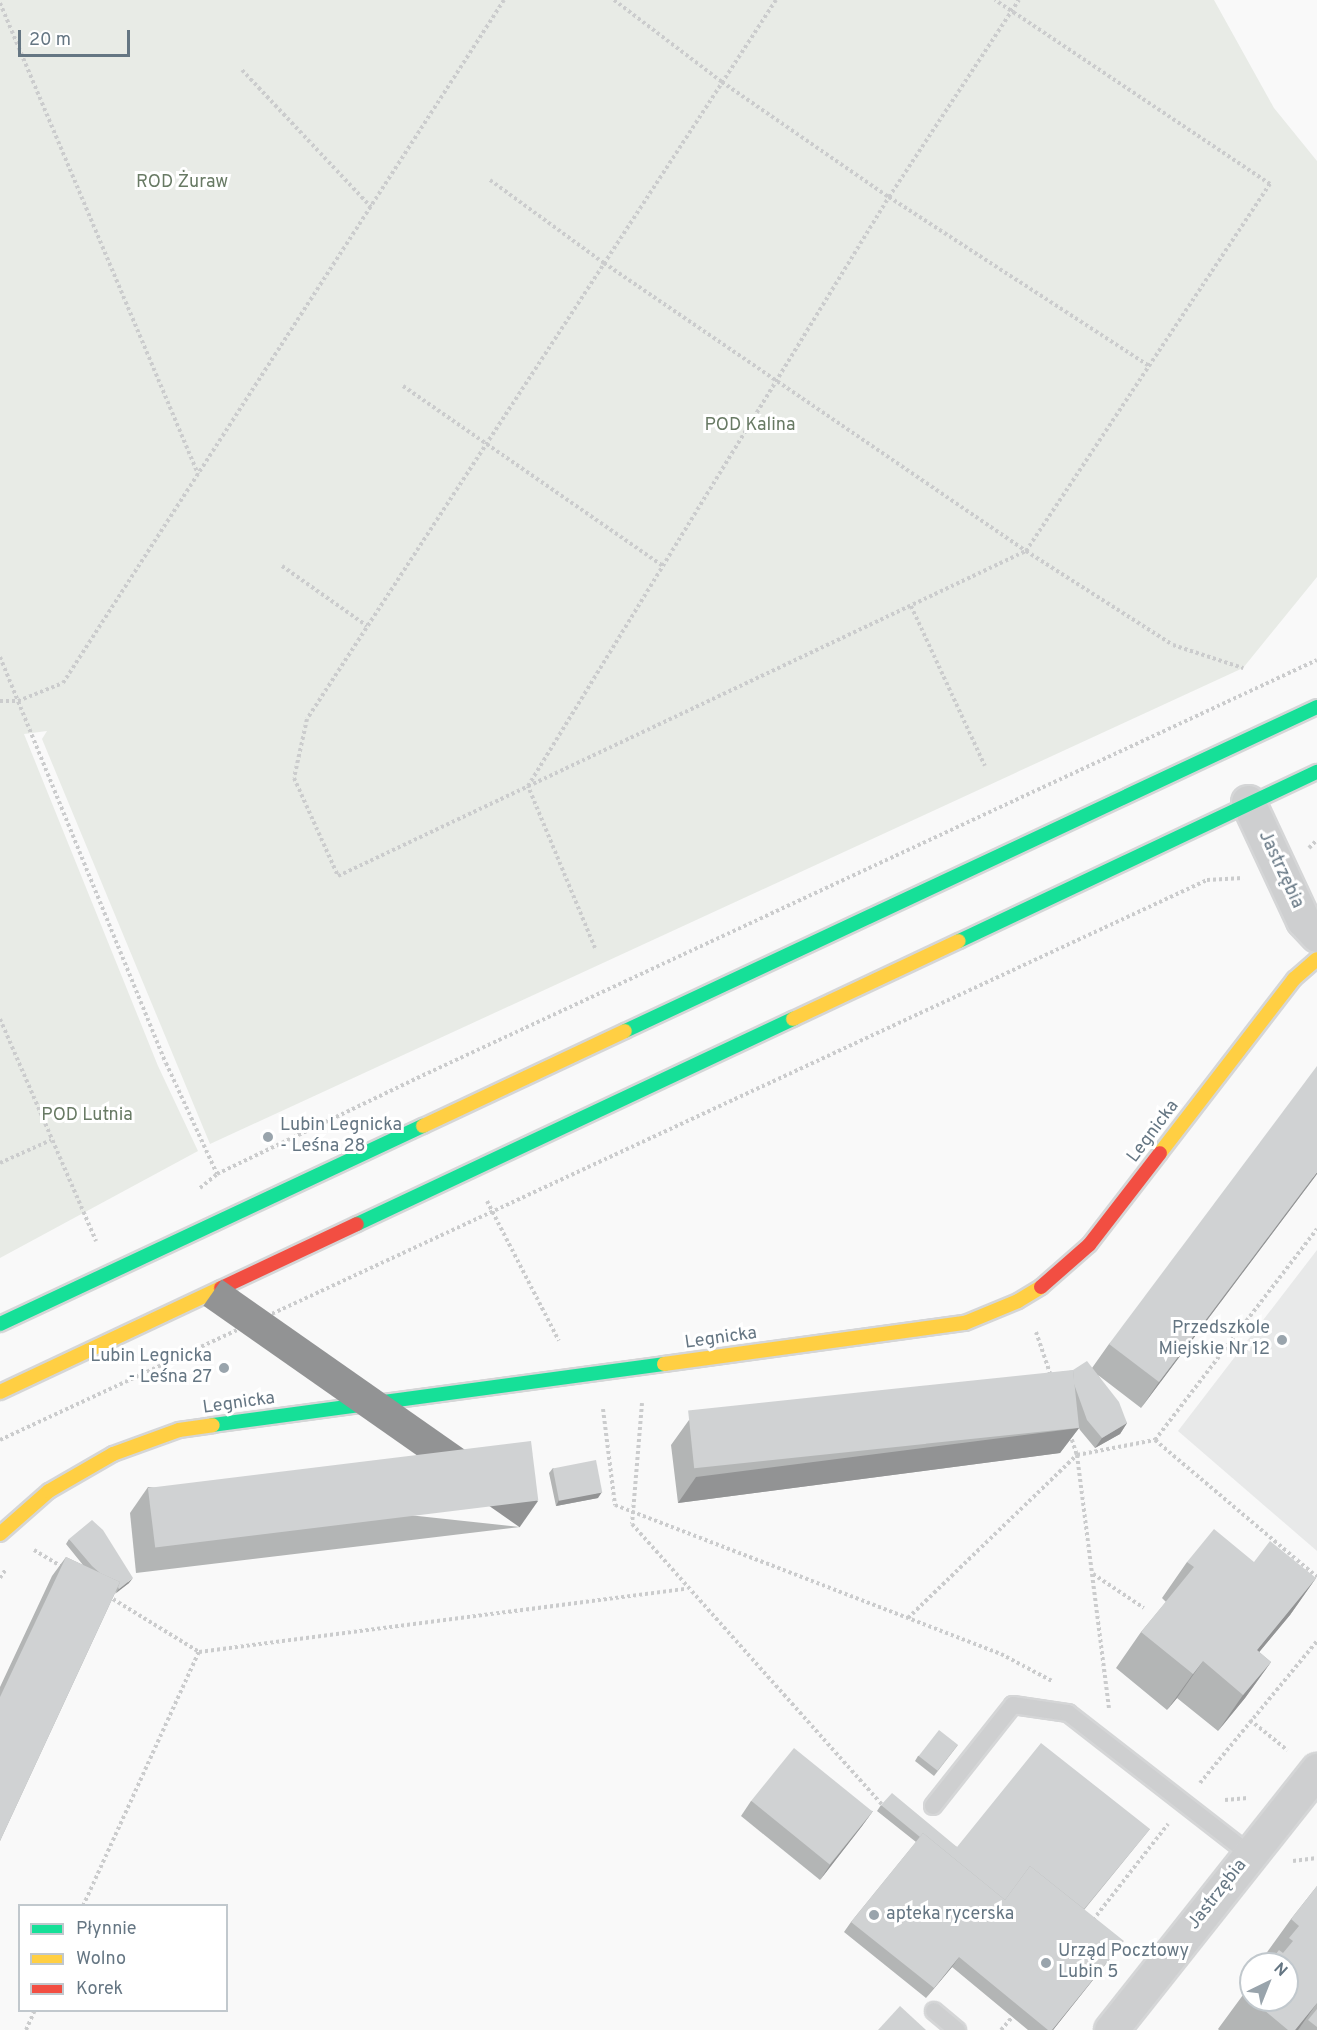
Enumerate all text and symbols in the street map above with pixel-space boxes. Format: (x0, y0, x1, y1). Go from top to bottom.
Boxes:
scale bar (21, 18, 134, 56)
text: 20 m (29, 29, 71, 52)
park label: ROD Żuraw (136, 172, 228, 194)
park label: POD Kalina (705, 415, 795, 437)
street label: Jastrzębia (1253, 828, 1307, 912)
street label: Legnicka (1124, 1097, 1184, 1167)
park label: POD Lutnia (41, 1105, 133, 1127)
place label: Lubin Legnicka - Leśna 28 (280, 1116, 402, 1158)
marker: Lubin Legnicka - Leśna 28 (261, 1130, 275, 1144)
place label: Przedszkole Miejskie Nr 12 (1159, 1319, 1270, 1362)
street label: Legnicka (684, 1323, 758, 1355)
marker: Przedszkole Miejskie Nr 12 (1275, 1333, 1289, 1347)
place label: Lubin Legnicka - Leśna 27 (90, 1347, 212, 1390)
marker: Lubin Legnicka - Leśna 27 (217, 1361, 231, 1375)
street label: Legnicka (202, 1388, 276, 1420)
street label: Jastrzębia (1184, 1856, 1252, 1934)
legend (18, 1904, 228, 2012)
place label: apteka rycerska (886, 1904, 1014, 1926)
marker: apteka rycerska (867, 1908, 881, 1922)
text: Płynnie (76, 1918, 137, 1941)
place label: Urząd Pocztowy Lubin 5 (1058, 1942, 1189, 1984)
text: Wolno (76, 1948, 126, 1971)
north arrow (1239, 1952, 1299, 2012)
marker: Urząd Pocztowy Lubin 5 (1039, 1956, 1053, 1970)
text: N (1269, 1959, 1291, 1982)
text: Korek (76, 1978, 123, 2001)

